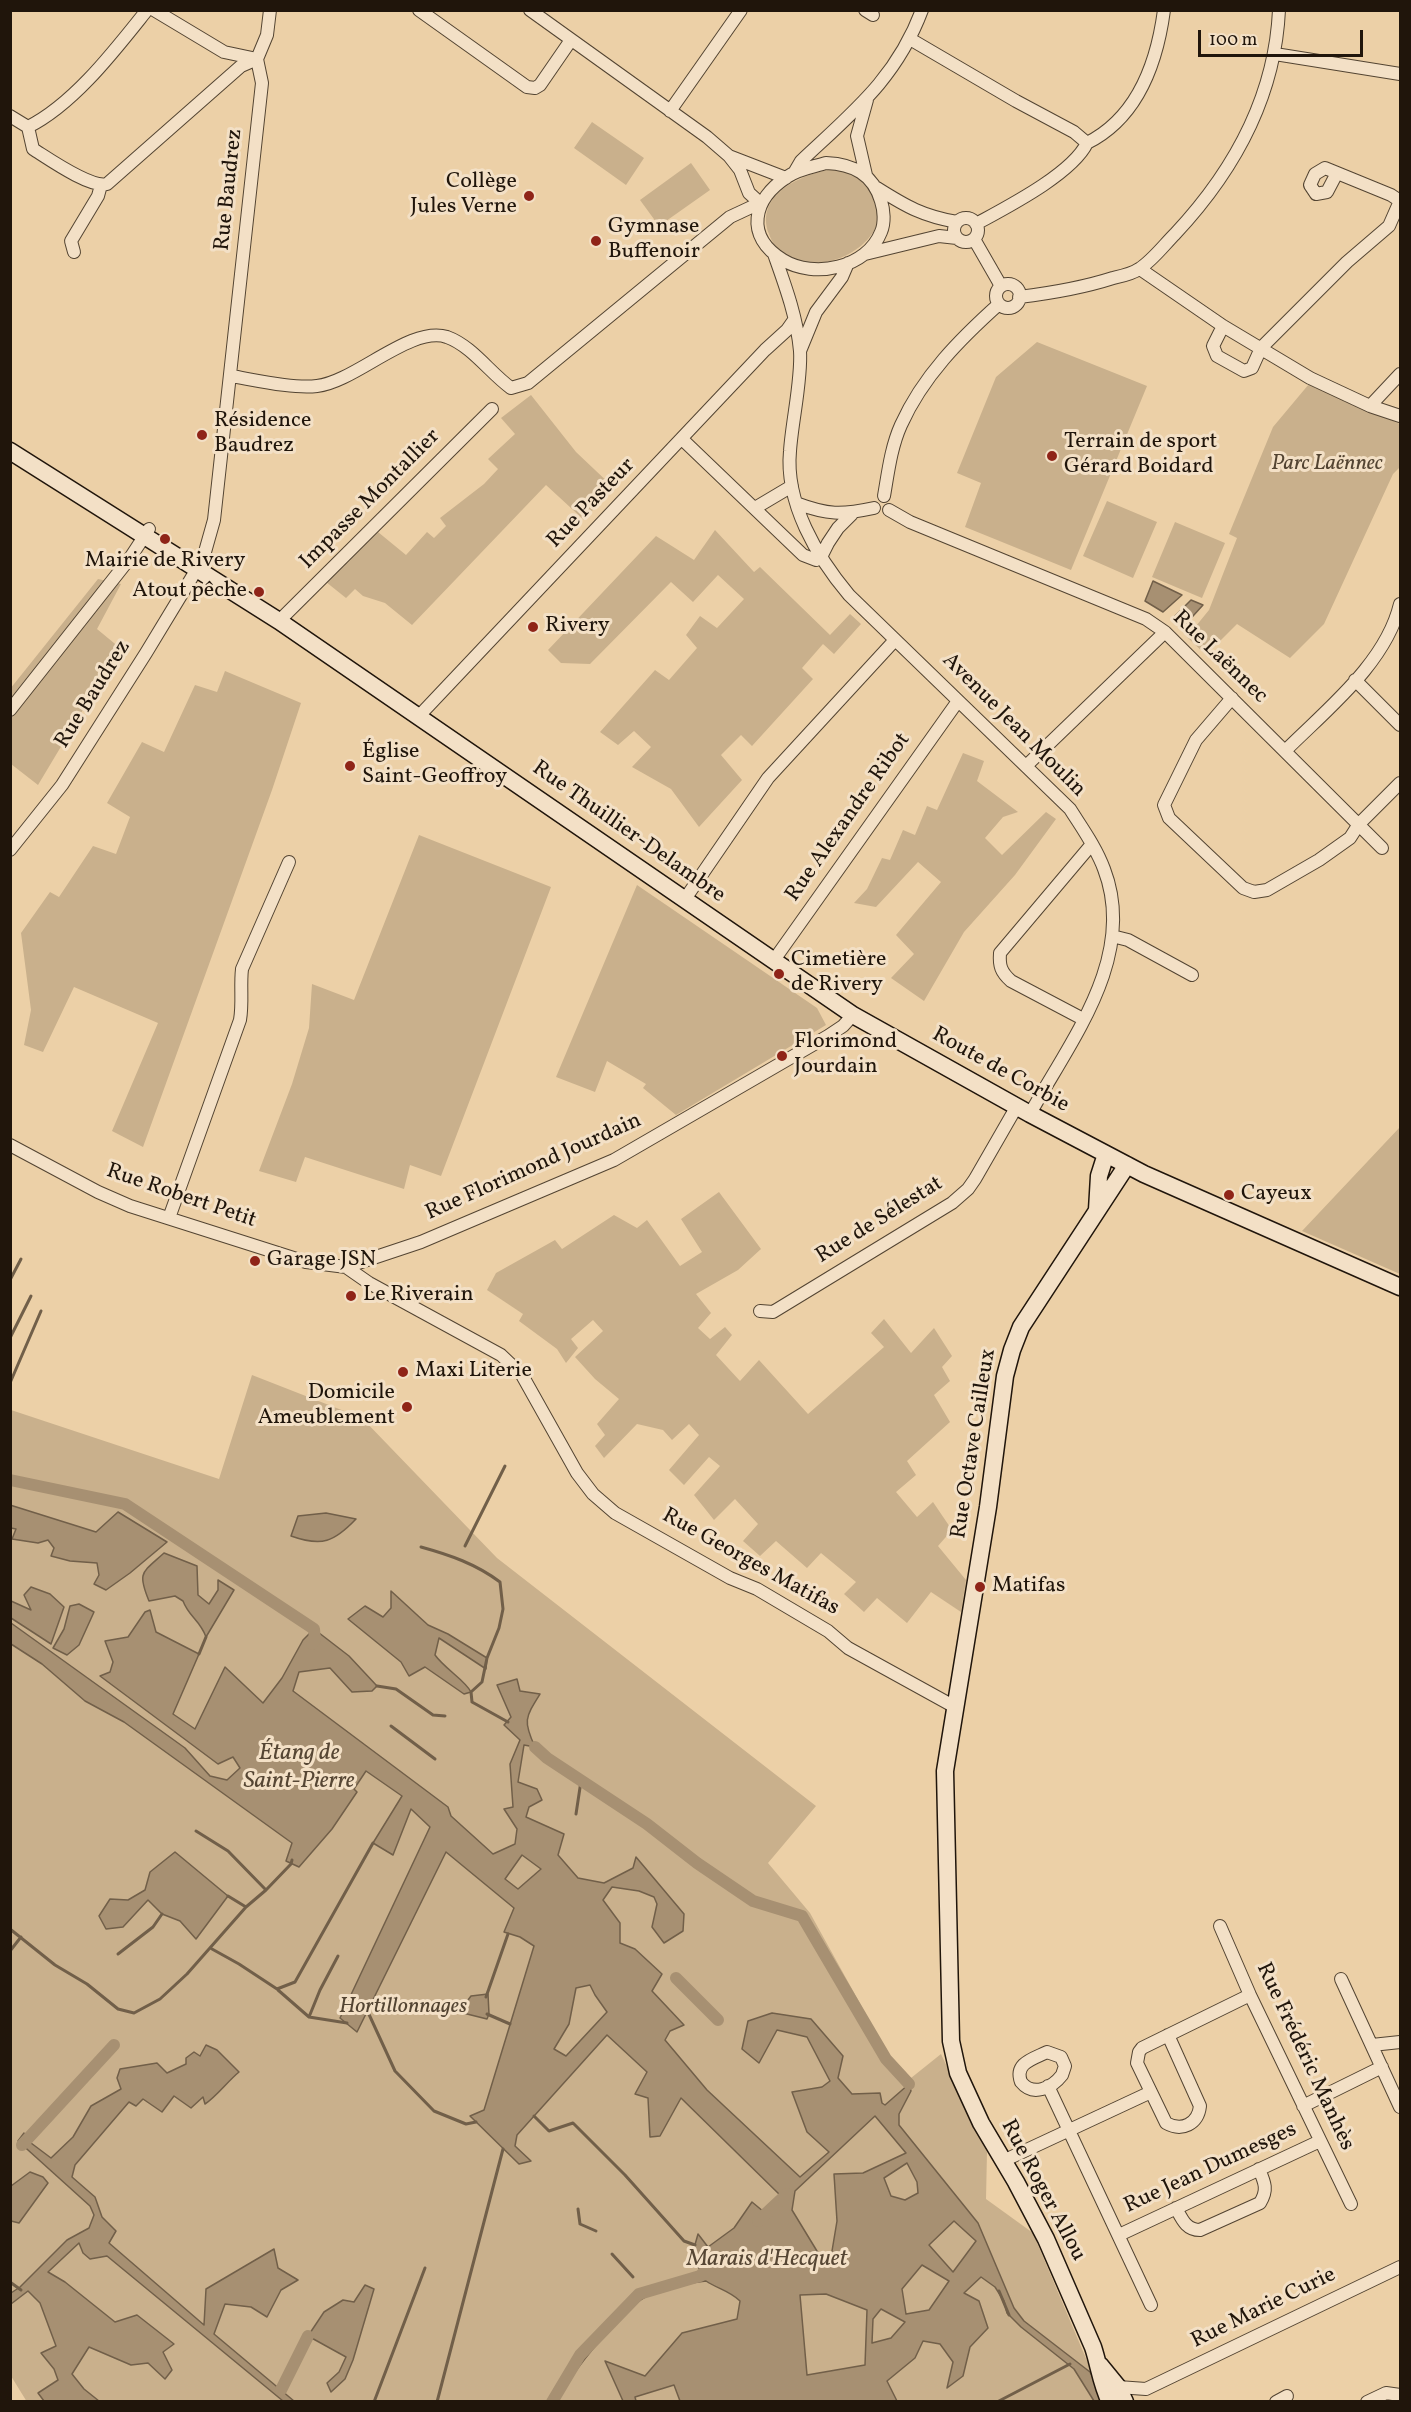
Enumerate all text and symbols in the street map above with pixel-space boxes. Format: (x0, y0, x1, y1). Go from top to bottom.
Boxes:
scale bar (1201, 18, 1366, 56)
text: 100 m (1209, 28, 1258, 53)
street label: Rue Baudrez (210, 128, 250, 252)
place label: Collège Jules Verne (410, 170, 517, 222)
marker: Collège Jules Verne (522, 189, 536, 203)
place label: Gymnase Buffenoir (608, 215, 700, 266)
marker: Gymnase Buffenoir (589, 234, 603, 248)
place label: Résidence Baudrez (214, 409, 311, 460)
street label: Impasse Montallier (295, 424, 447, 576)
marker: Résidence Baudrez (195, 428, 209, 442)
place label: Terrain de sport Gérard Boidard (1064, 430, 1217, 482)
marker: Terrain de sport Gérard Boidard (1045, 449, 1059, 463)
park label: Parc Laënnec (1271, 452, 1383, 478)
street label: Rue Pasteur (543, 453, 641, 555)
marker: Mairie de Rivery (158, 532, 172, 546)
place label: Mairie de Rivery (85, 549, 245, 575)
place label: Atout pêche (132, 579, 247, 605)
marker: Atout pêche (252, 585, 266, 599)
street label: Rue Laënnec (1166, 606, 1272, 710)
place label: Rivery (545, 614, 610, 640)
marker: Rivery (526, 620, 540, 634)
street label: Rue Baudrez (50, 636, 138, 754)
street label: Avenue Jean Moulin (935, 648, 1091, 804)
street label: Rue Alexandre Ribot (781, 729, 917, 907)
place label: Église Saint-Geoffroy (362, 740, 507, 792)
street label: Rue Thuillier-Delambre (526, 756, 730, 910)
marker: Église Saint-Geoffroy (343, 759, 357, 773)
place label: Cimetière de Rivery (791, 948, 886, 999)
marker: Cimetière de Rivery (772, 967, 786, 981)
street label: Route de Corbie (927, 1022, 1073, 1120)
place label: Florimond Jourdain (794, 1030, 897, 1082)
marker: Florimond Jourdain (775, 1049, 789, 1063)
street label: Rue Florimond Jourdain (422, 1108, 646, 1228)
street label: Rue Robert Petit (102, 1159, 260, 1235)
street label: Rue de Sélestat (812, 1171, 948, 1271)
place label: Cayeux (1241, 1182, 1312, 1208)
marker: Cayeux (1222, 1188, 1236, 1202)
place label: Garage JSN (267, 1248, 376, 1274)
marker: Garage JSN (248, 1254, 262, 1268)
place label: Le Riverain (363, 1283, 474, 1309)
marker: Le Riverain (344, 1289, 358, 1303)
street label: Rue Octave Cailleux (947, 1347, 1003, 1541)
place label: Maxi Literie (415, 1359, 532, 1385)
marker: Maxi Literie (396, 1365, 410, 1379)
place label: Domicile Ameublement (258, 1381, 395, 1432)
marker: Domicile Ameublement (400, 1400, 414, 1414)
street label: Rue Georges Matifas (657, 1503, 843, 1623)
place label: Matifas (992, 1574, 1065, 1600)
marker: Matifas (973, 1580, 987, 1594)
water label: Étang de Saint-Pierre (243, 1741, 355, 1797)
street label: Rue Frédéric Manhès (1249, 1959, 1359, 2155)
park label: Hortillonnages (339, 1995, 467, 2021)
street label: Rue Roger Allou (994, 2116, 1090, 2266)
street label: Rue Jean Dumesges (1121, 2117, 1301, 2221)
water label: Marais d'Hecquet (687, 2247, 847, 2275)
street label: Rue Marie Curie (1187, 2263, 1341, 2355)

